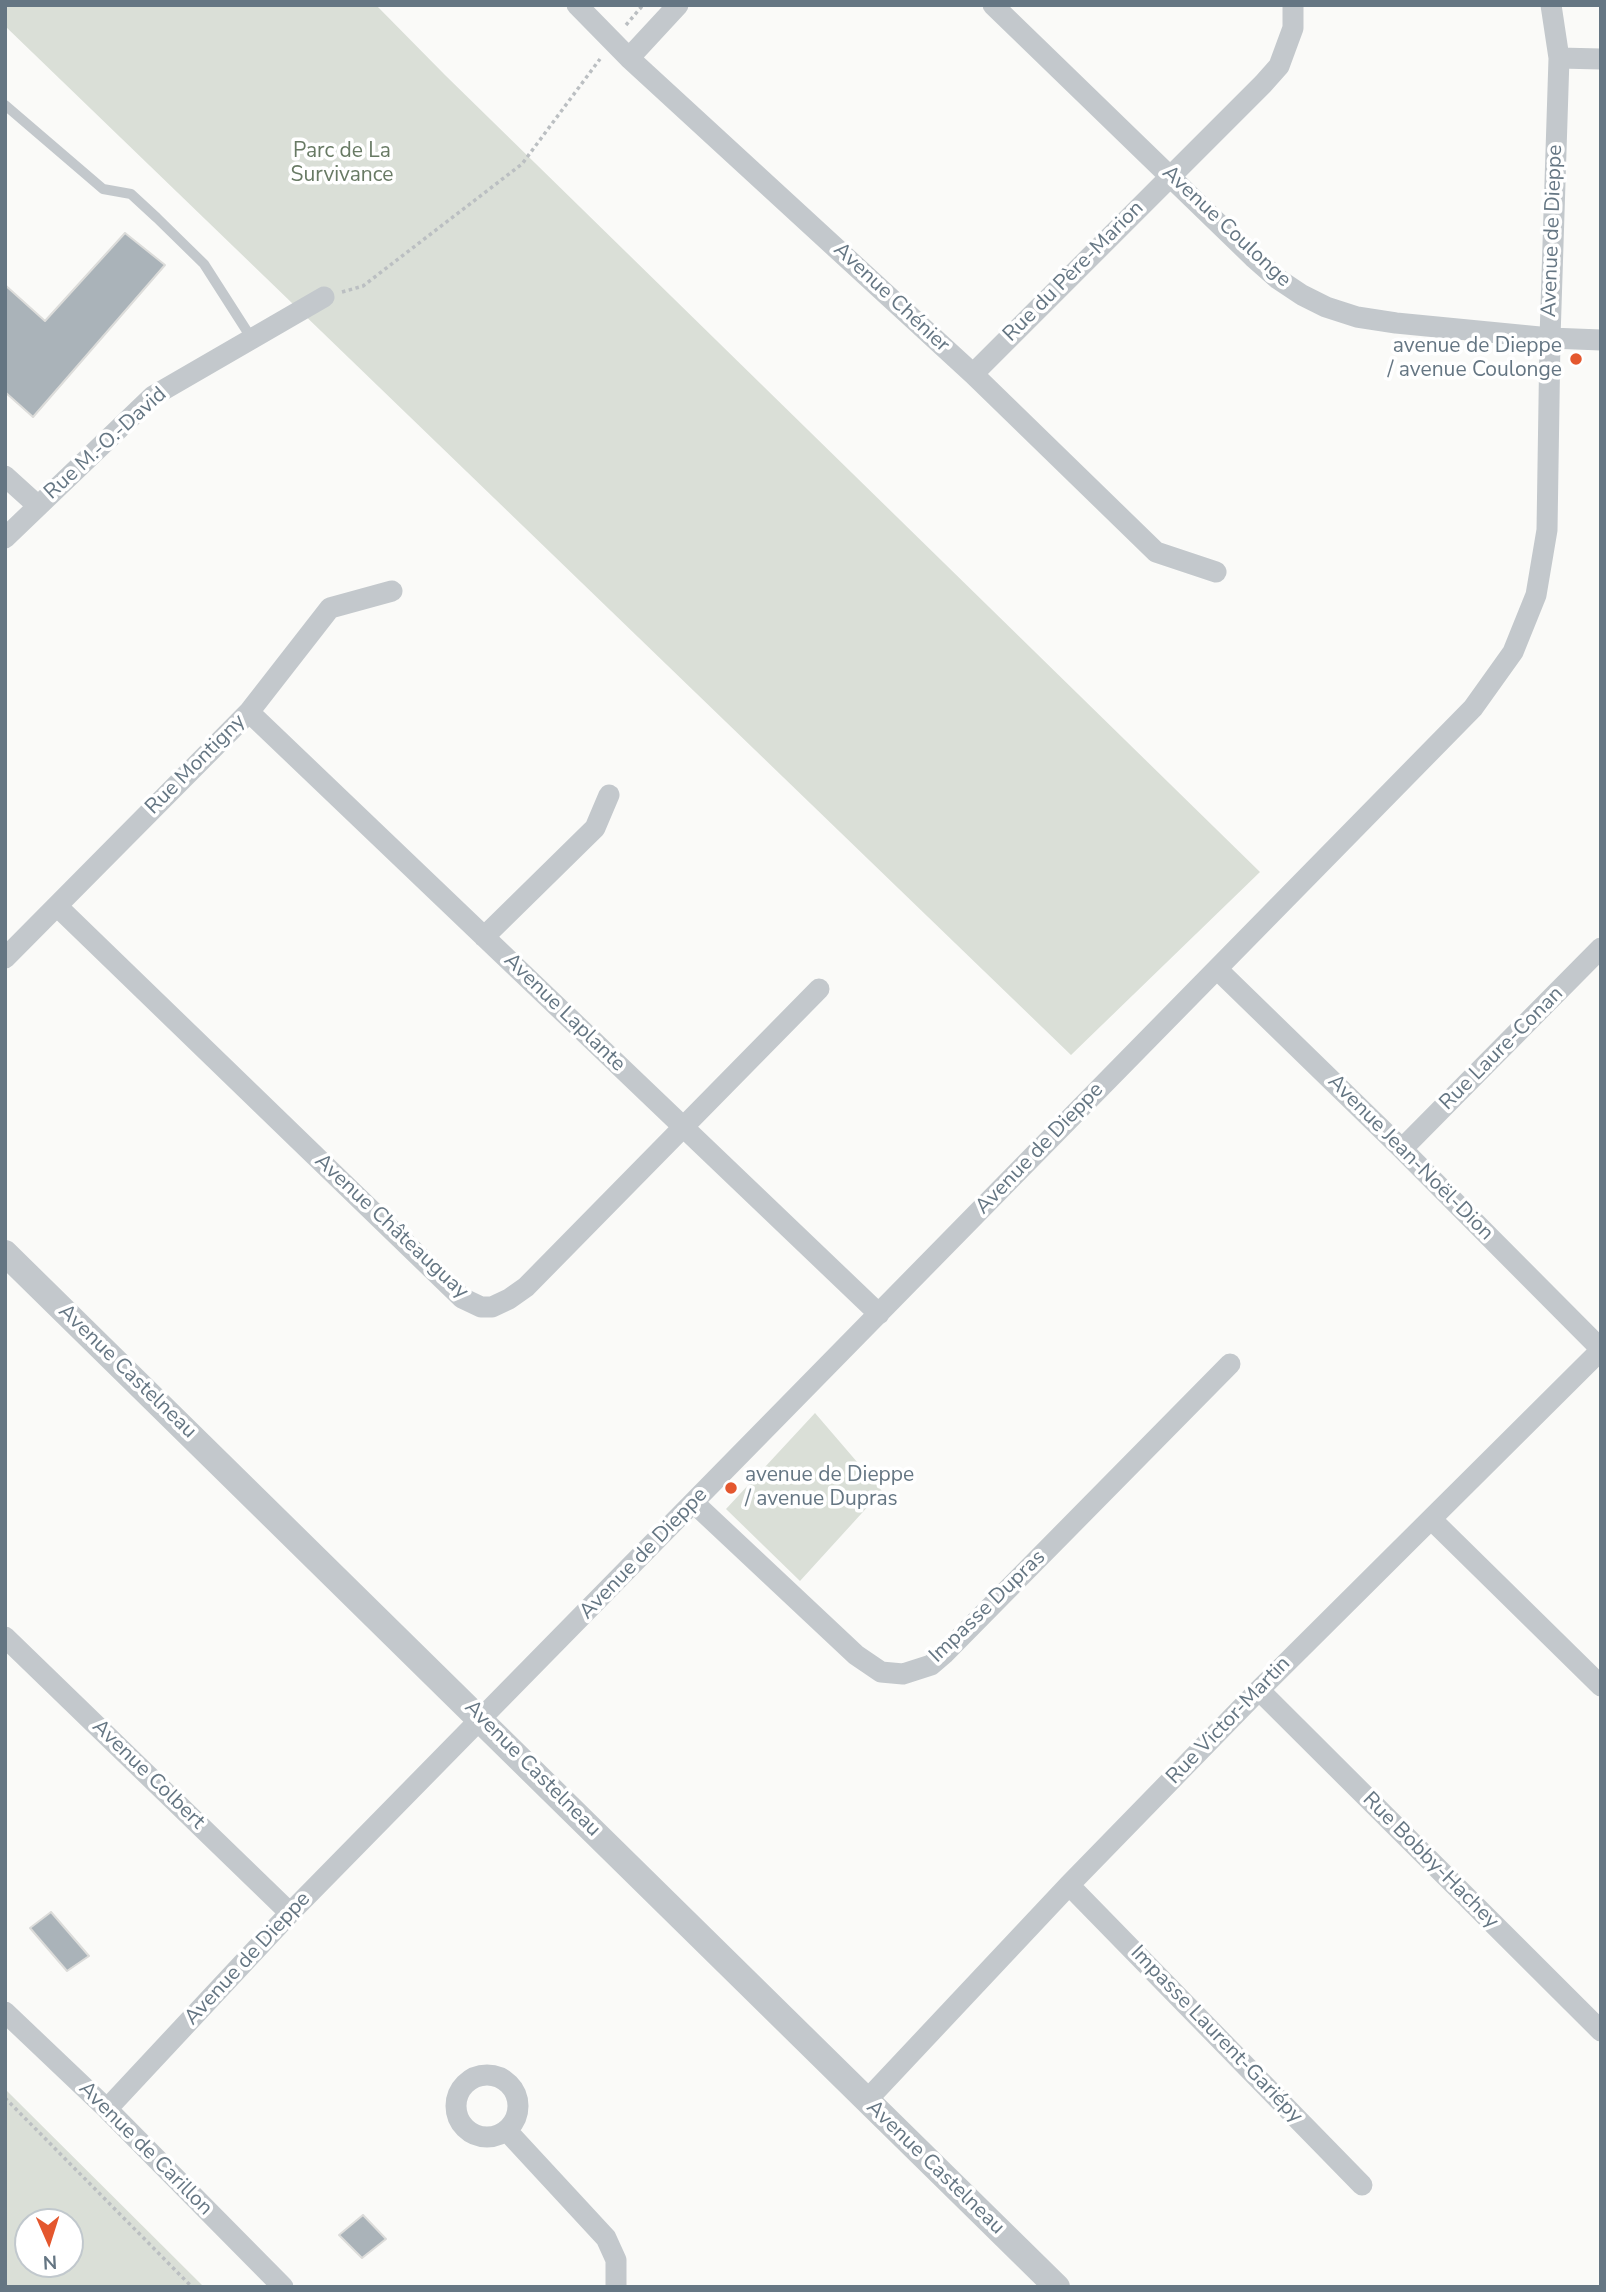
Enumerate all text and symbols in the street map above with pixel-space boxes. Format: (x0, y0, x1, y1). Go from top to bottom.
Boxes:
park label: Parc de La Survivance (291, 139, 393, 189)
street label: Avenue de Dieppe (1537, 144, 1569, 318)
street label: Avenue Coulonge (1156, 161, 1296, 293)
street label: Rue du Père-Marion (998, 196, 1150, 348)
street label: Avenue Chénier (828, 238, 954, 358)
place label: avenue de Dieppe / avenue Coulonge (1387, 334, 1562, 384)
marker: avenue de Dieppe / avenue Coulonge (1568, 351, 1584, 367)
street label: Rue M.-O.-David (40, 382, 172, 506)
street label: Rue Montigny (141, 710, 251, 820)
street label: Avenue Laplante (498, 949, 630, 1077)
street label: Rue Laure-Conan (1435, 982, 1569, 1116)
street label: Avenue Jean-Noël-Dion (1322, 1070, 1498, 1246)
street label: Avenue de Dieppe (971, 1078, 1109, 1220)
street label: Avenue Châteauguay (309, 1149, 473, 1305)
street label: Avenue Castelneau (53, 1300, 201, 1444)
place label: avenue de Dieppe / avenue Dupras (745, 1463, 914, 1513)
marker: avenue de Dieppe / avenue Dupras (723, 1480, 739, 1496)
street label: Avenue de Dieppe (575, 1483, 713, 1625)
street label: Impasse Dupras (925, 1545, 1051, 1669)
street label: Rue Victor-Martin (1162, 1652, 1296, 1790)
street label: Avenue Castelneau (459, 1696, 605, 1842)
street label: Avenue Colbert (86, 1715, 210, 1835)
street label: Rue Bobby-Hachey (1357, 1788, 1503, 1934)
street label: Avenue de Dieppe (180, 1887, 316, 2031)
street label: Impasse Laurent-Gariépy (1125, 1941, 1307, 2129)
street label: Avenue de Carillon (73, 2077, 217, 2221)
street label: Avenue Castelneau (861, 2096, 1009, 2240)
north arrow (14, 2208, 84, 2278)
text: N (42, 2249, 58, 2275)

